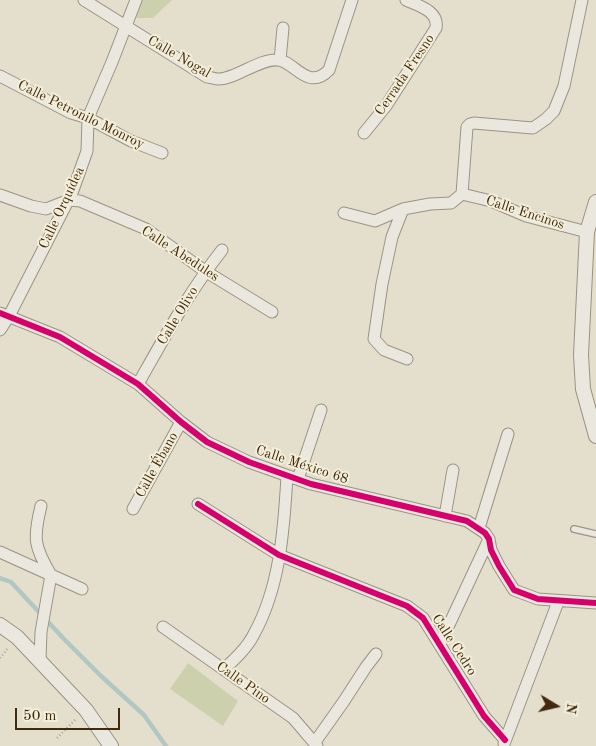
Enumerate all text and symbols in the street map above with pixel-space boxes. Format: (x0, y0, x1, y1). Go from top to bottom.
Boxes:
street label: Cerrada Fresno (372, 31, 438, 119)
street label: Calle Nogal (144, 32, 214, 82)
street label: Calle Petronilo Monroy (15, 77, 147, 153)
street label: Calle Orquídea (36, 164, 88, 252)
street label: Calle Encinos (483, 192, 567, 234)
street label: Calle Abedules (138, 223, 222, 285)
street label: Calle Olivo (154, 284, 202, 348)
street label: Calle Ébano (132, 429, 182, 501)
street label: Calle México 68 (253, 442, 351, 488)
street label: Calle Cedro (428, 611, 480, 679)
street label: Calle Pino (213, 658, 273, 708)
north arrow (531, 681, 581, 731)
scale bar (18, 698, 122, 730)
text: N (563, 702, 579, 715)
text: 50 m (23, 709, 57, 724)

